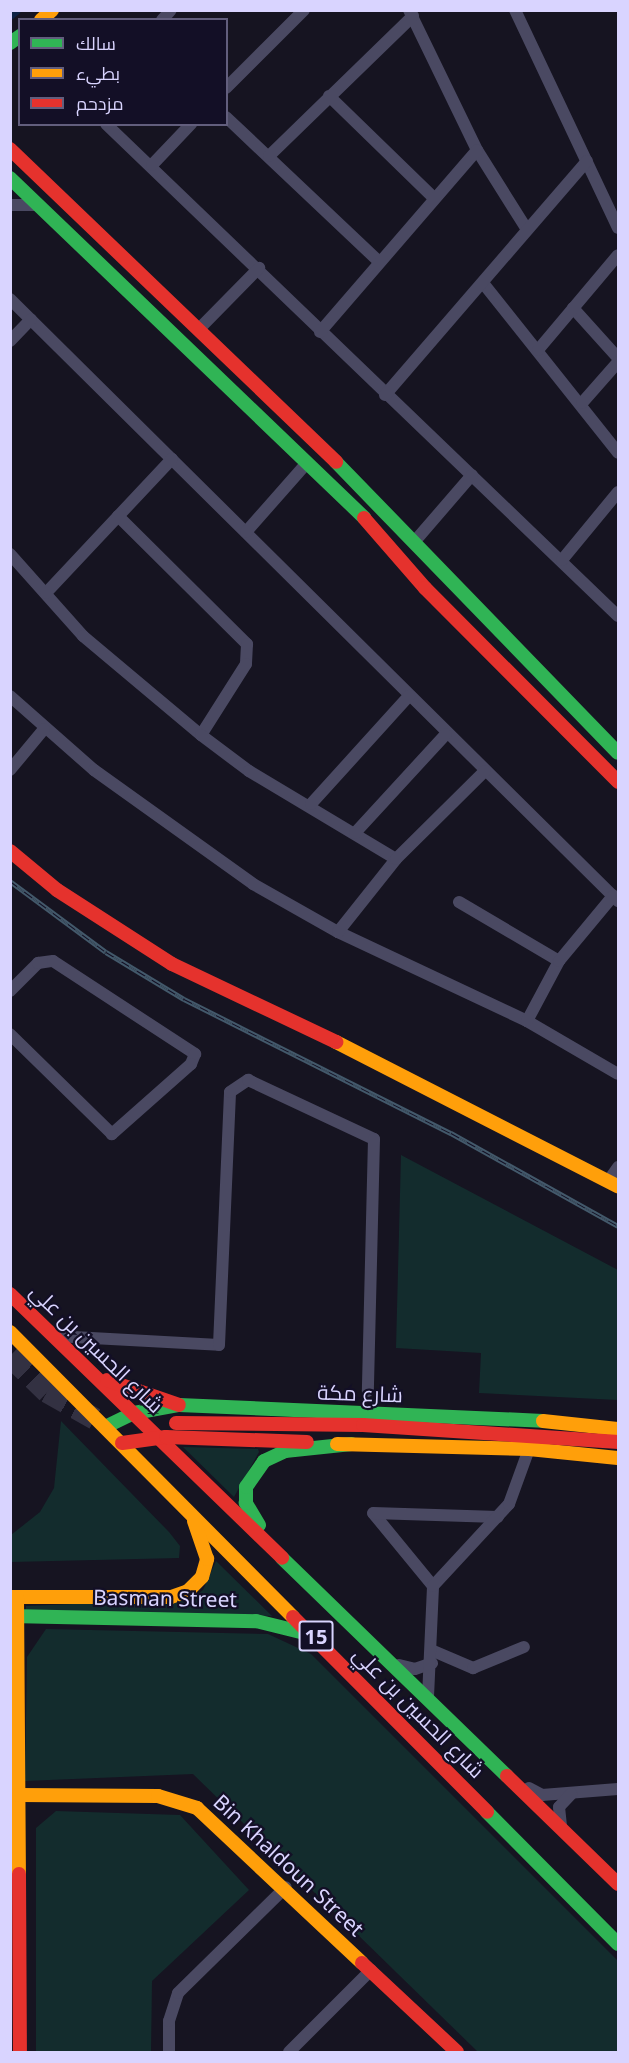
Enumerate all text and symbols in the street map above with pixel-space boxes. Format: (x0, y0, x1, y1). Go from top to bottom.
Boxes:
legend (18, 18, 228, 126)
text: سالك (76, 31, 116, 55)
text: بطيء (76, 61, 120, 85)
text: مزدحم (76, 91, 124, 115)
street label: شارع الحسين بن علي (25, 1278, 169, 1418)
street label: شارع مكة (317, 1379, 403, 1407)
street label: Basman Street (93, 1584, 237, 1612)
road number: 15 (298, 1619, 334, 1653)
street label: شارع الحسين بن علي (348, 1641, 490, 1783)
street label: Bin Khaldoun Street (209, 1789, 369, 1941)

